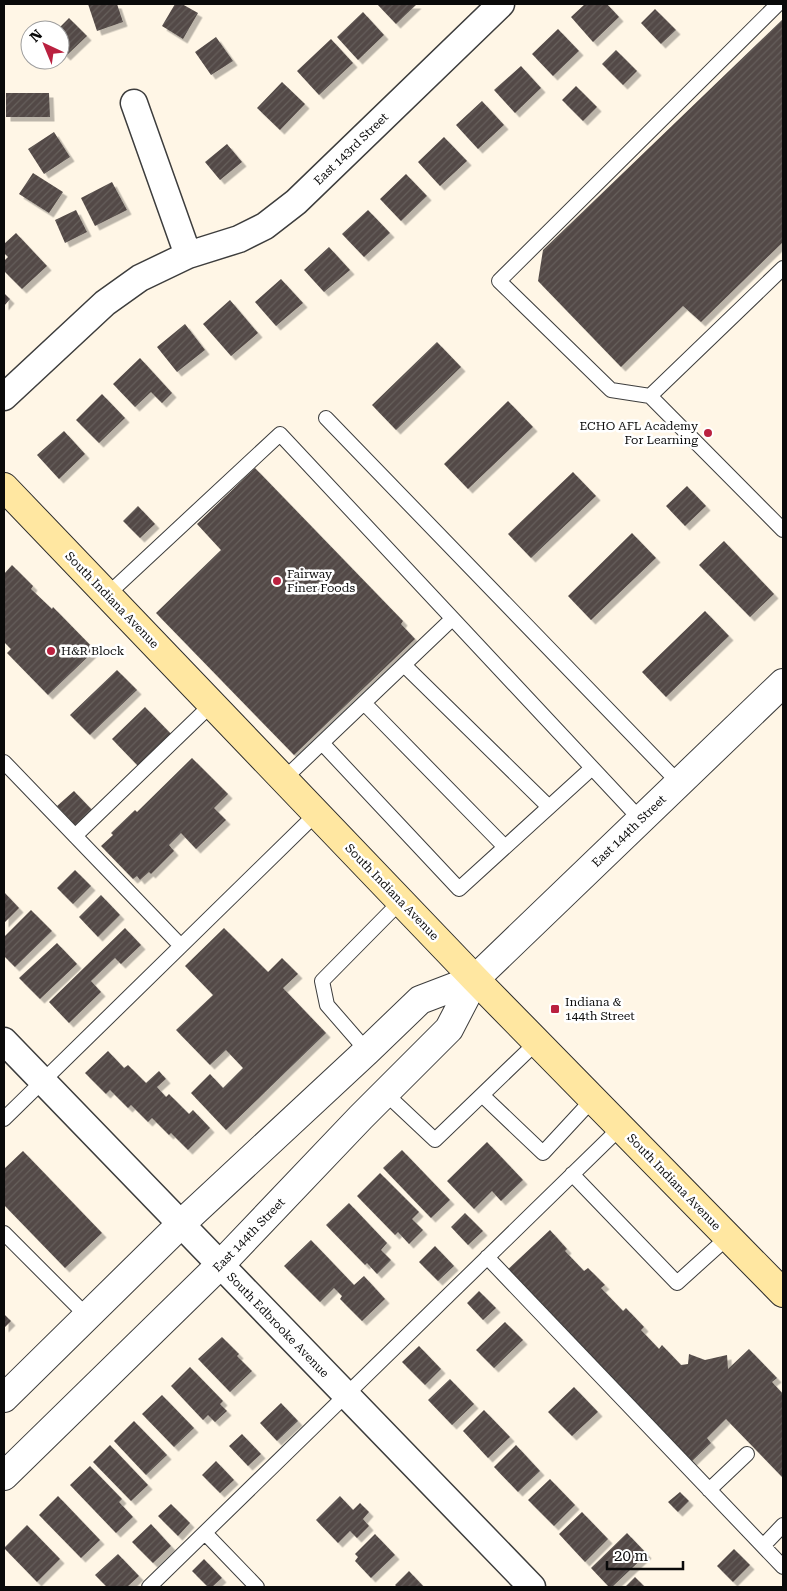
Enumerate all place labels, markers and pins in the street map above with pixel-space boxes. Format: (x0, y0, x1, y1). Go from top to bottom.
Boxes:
place label: ECHO AFL Academy For Learning (580, 419, 699, 447)
marker: ECHO AFL Academy For Learning (702, 427, 714, 439)
place label: Fairway Finer Foods (287, 567, 355, 595)
marker: Fairway Finer Foods (271, 575, 283, 587)
place label: H&R Block (61, 644, 125, 658)
marker: H&R Block (45, 645, 57, 657)
place label: Indiana & 144th Street (565, 995, 635, 1023)
marker: Indiana & 144th Street (549, 1003, 561, 1015)

